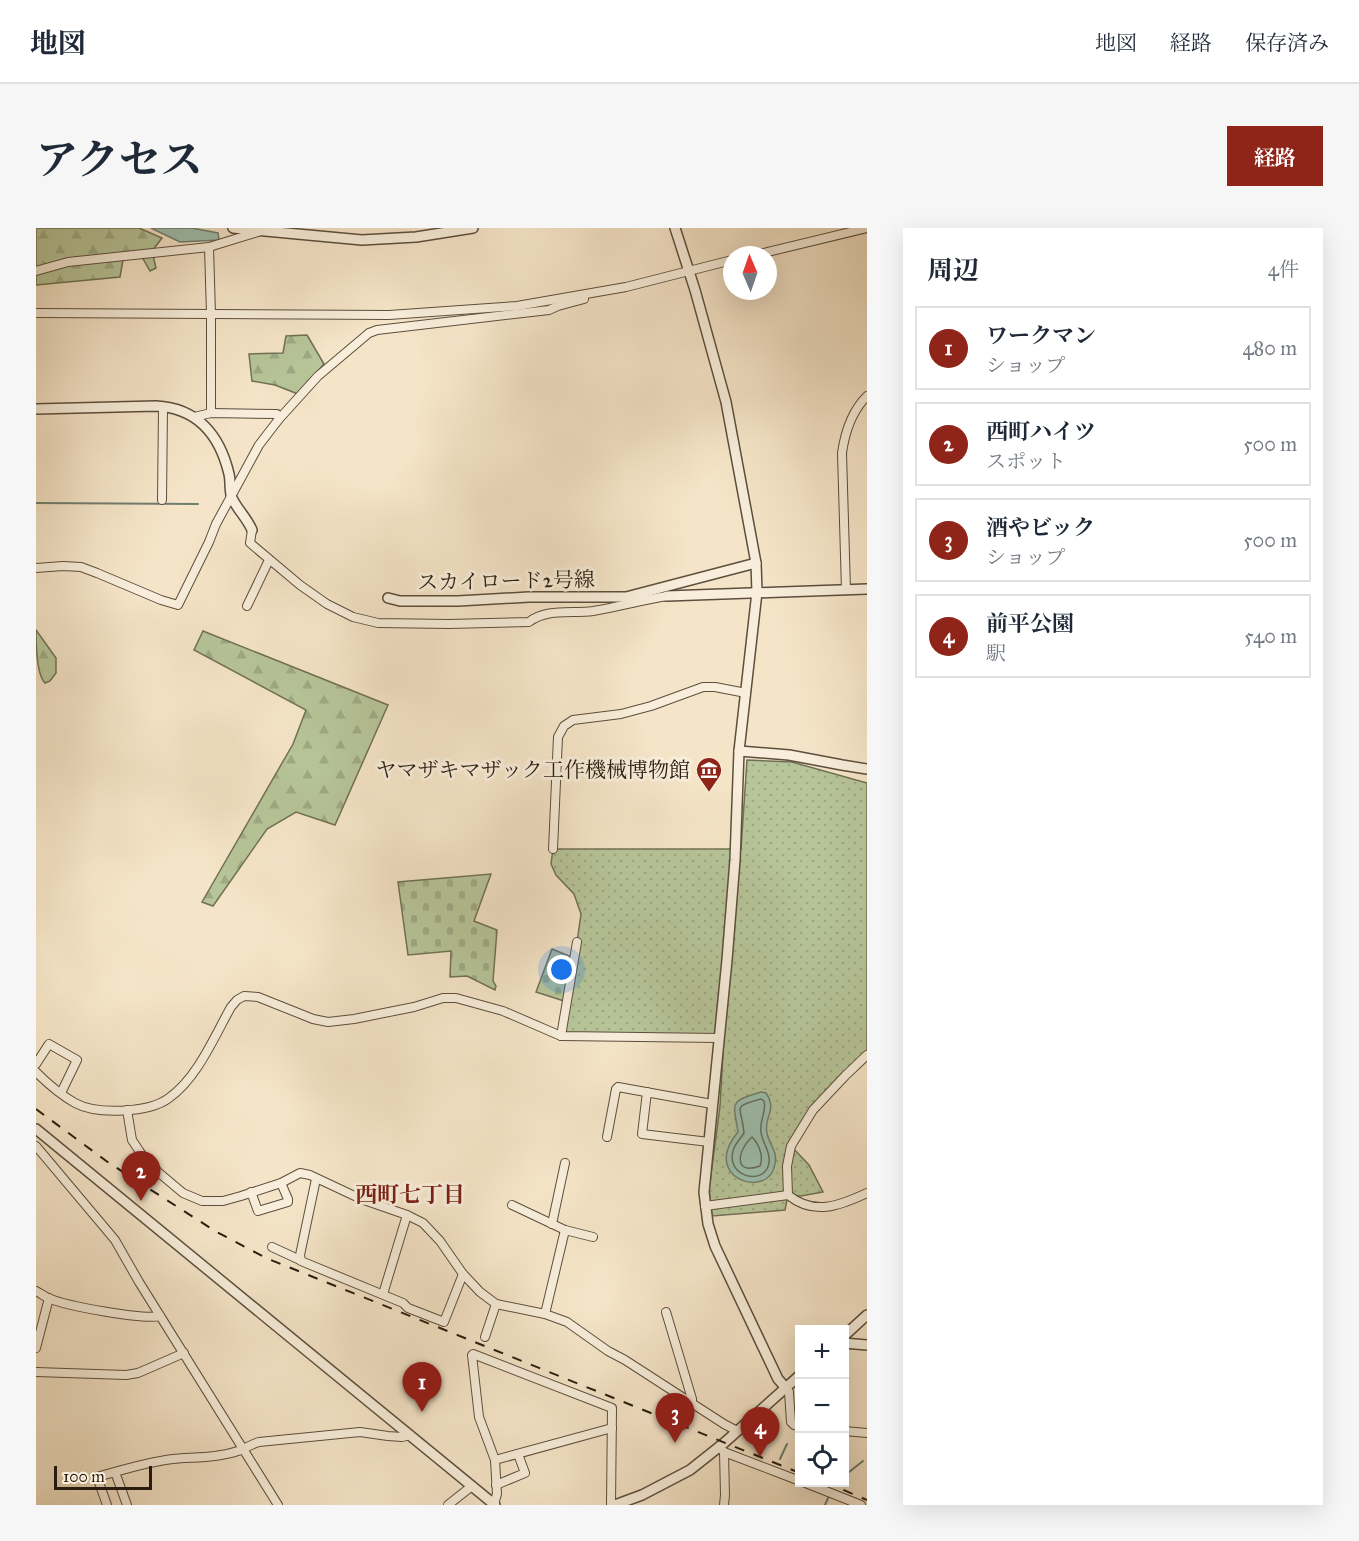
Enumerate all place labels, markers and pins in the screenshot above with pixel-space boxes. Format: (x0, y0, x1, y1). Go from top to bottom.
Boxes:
museum icon: ヤマザキマザック工作機械博物館 (694, 755, 724, 793)
place label: ヤマザキマザック工作機械博物館 (375, 757, 690, 783)
pin: 2 (122, 1152, 160, 1201)
pin: 1 (402, 1362, 442, 1412)
pin: 3 (656, 1394, 694, 1443)
pin: 4 (740, 1408, 780, 1457)

